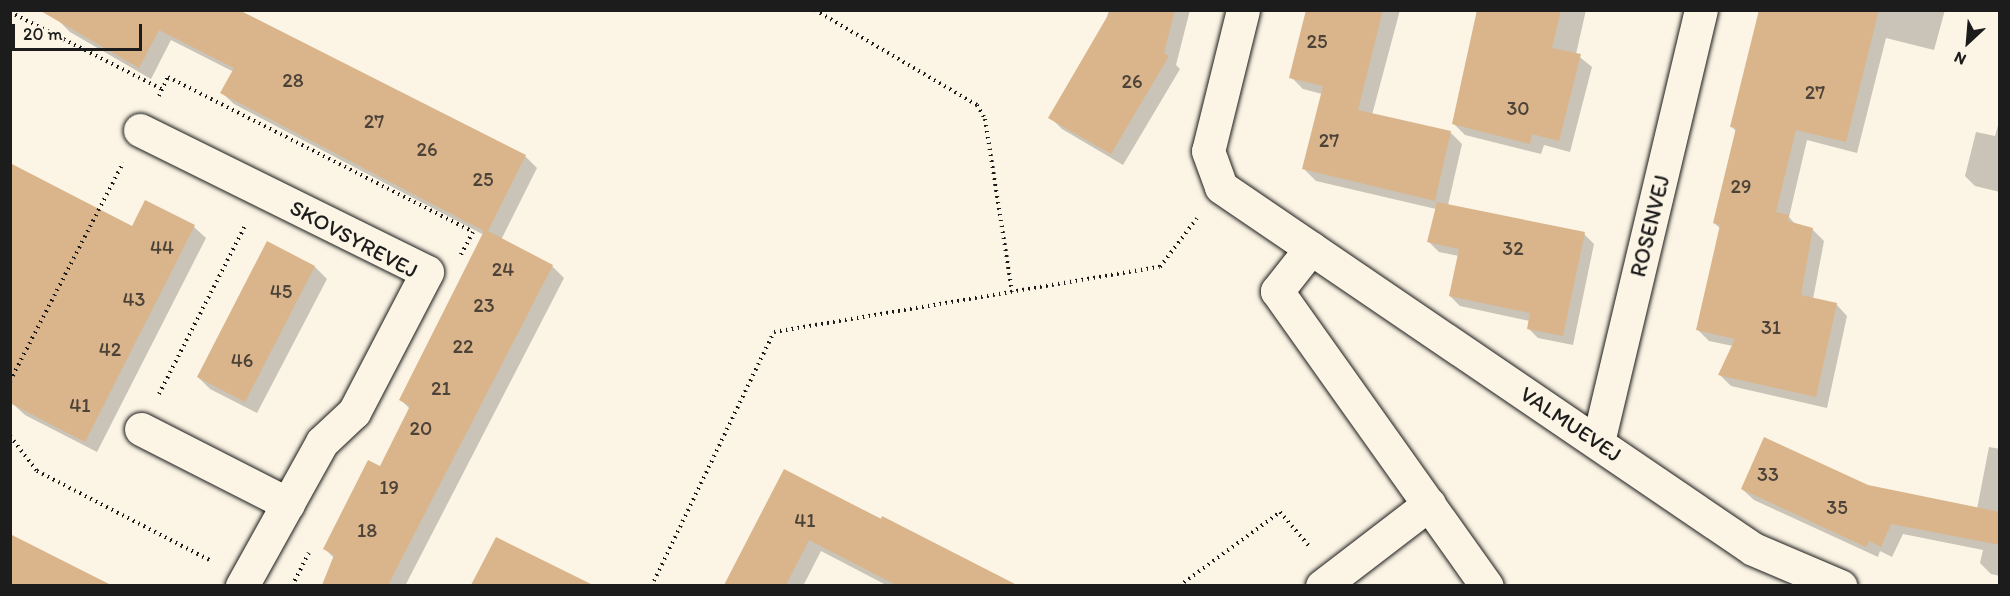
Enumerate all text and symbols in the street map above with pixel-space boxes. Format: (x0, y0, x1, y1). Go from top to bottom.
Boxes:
scale bar (15, 12, 146, 50)
north arrow (1938, 12, 1998, 72)
text: 20 m (23, 23, 63, 45)
house number: 25 (1306, 29, 1328, 53)
text: N (1951, 48, 1969, 70)
house number: 28 (282, 68, 304, 92)
house number: 26 (1121, 69, 1143, 93)
house number: 27 (1805, 80, 1825, 104)
house number: 30 (1506, 96, 1530, 120)
house number: 27 (364, 109, 384, 133)
house number: 27 (1319, 128, 1339, 152)
house number: 26 (416, 137, 438, 161)
house number: 25 (472, 167, 494, 191)
street label: ROSENVEJ (1625, 172, 1675, 280)
house number: 29 (1731, 174, 1751, 198)
street label: SKOVSYREVEJ (286, 194, 422, 284)
house number: 44 (150, 235, 174, 259)
house number: 32 (1502, 236, 1524, 260)
house number: 24 (492, 257, 514, 281)
house number: 45 (270, 279, 292, 303)
house number: 43 (123, 287, 145, 311)
house number: 23 (473, 293, 495, 317)
house number: 31 (1761, 315, 1781, 339)
house number: 22 (452, 334, 474, 358)
house number: 42 (99, 337, 121, 361)
house number: 46 (231, 348, 253, 372)
house number: 21 (431, 376, 451, 400)
street label: VALMUEVEJ (1515, 380, 1627, 468)
house number: 41 (69, 393, 91, 417)
house number: 20 (410, 416, 432, 440)
house number: 33 (1757, 462, 1779, 486)
house number: 19 (379, 475, 399, 499)
house number: 35 (1826, 495, 1848, 519)
house number: 41 (794, 508, 816, 532)
house number: 18 (357, 518, 377, 542)

